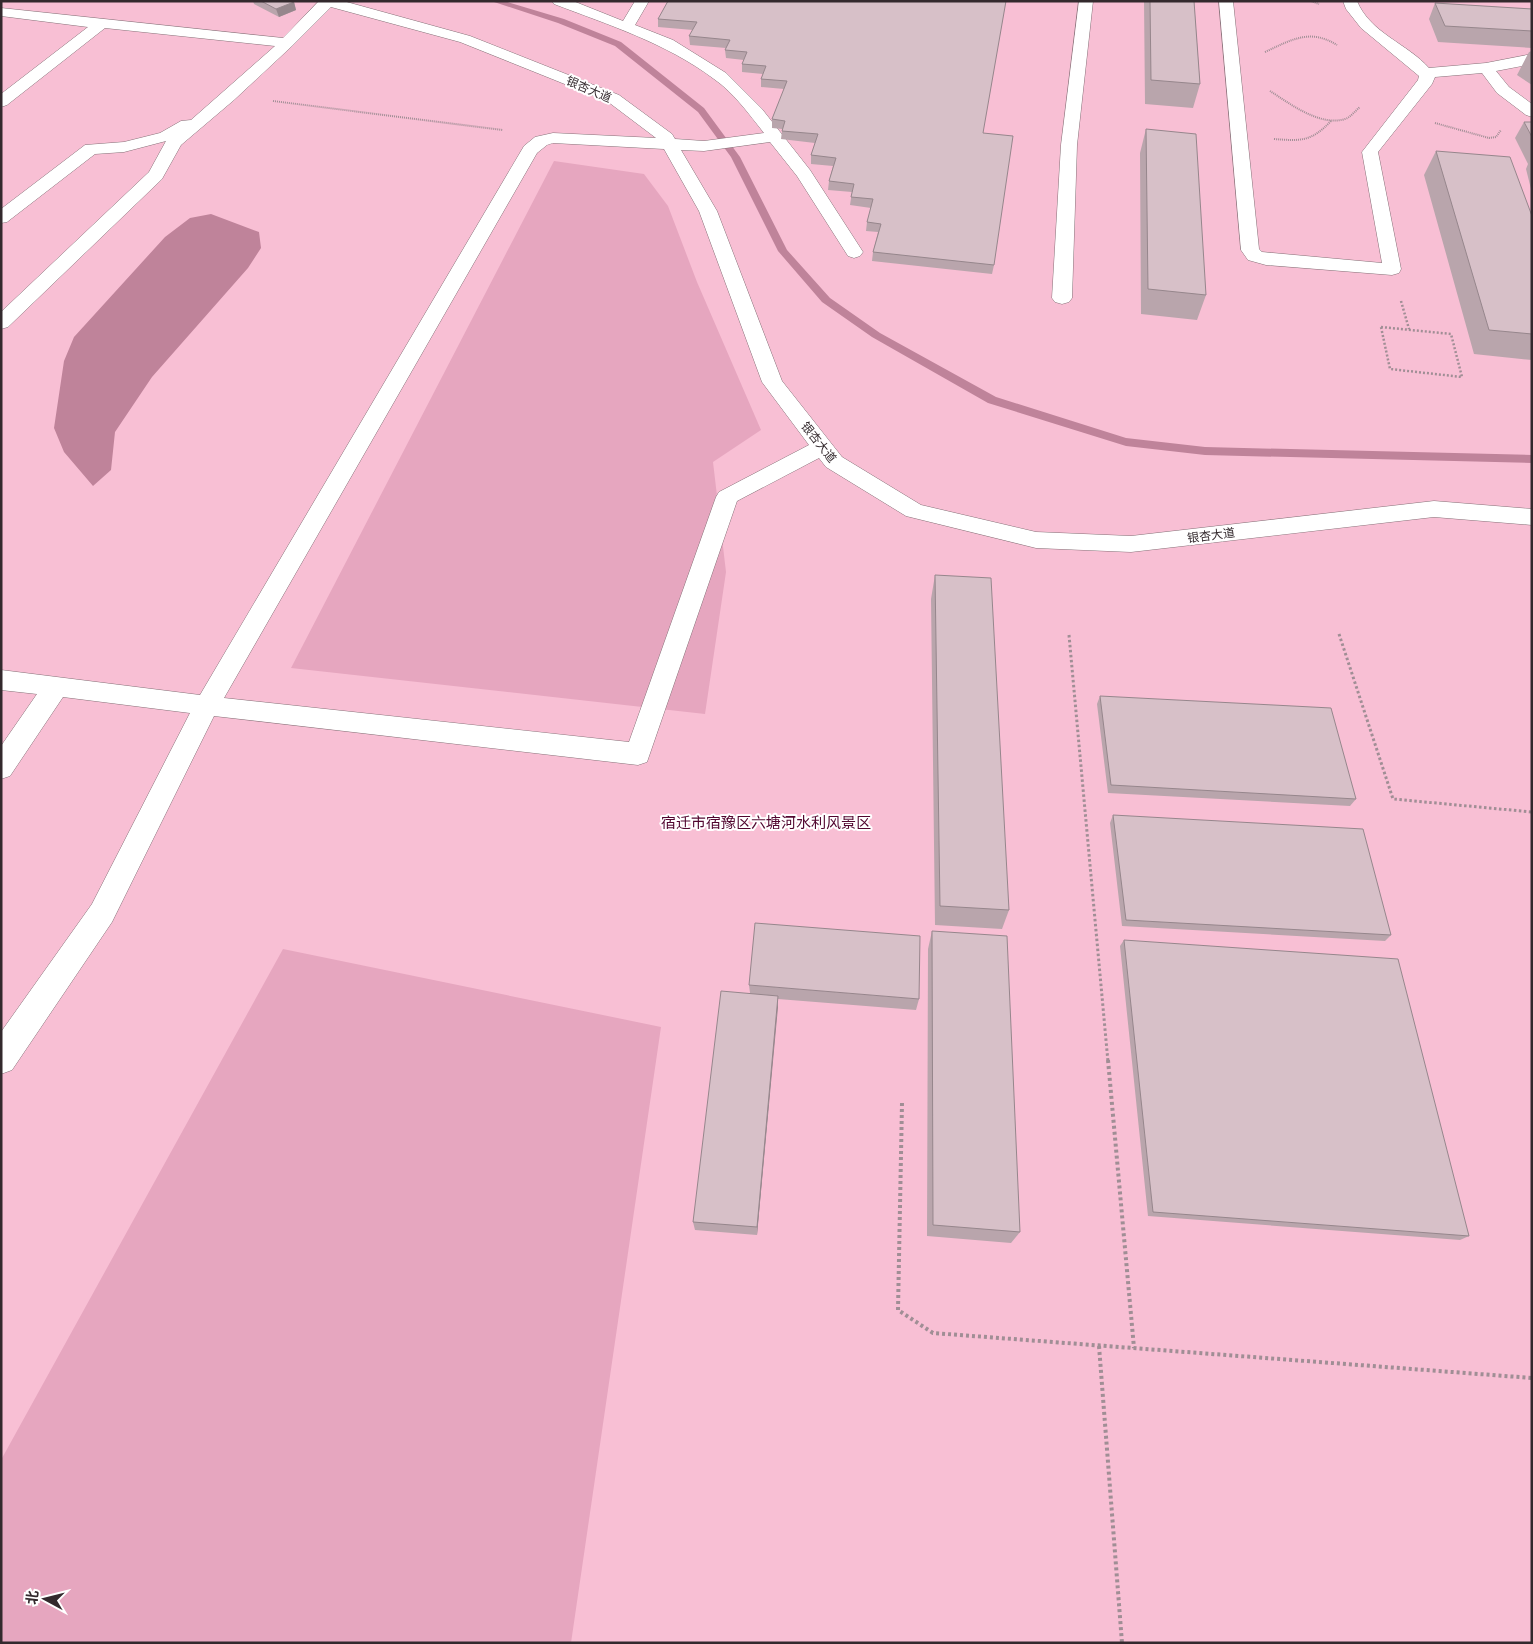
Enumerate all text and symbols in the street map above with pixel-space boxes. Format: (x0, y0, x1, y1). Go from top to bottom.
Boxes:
street label: 银杏大道 (564, 72, 614, 106)
street label: 银杏大道 (797, 418, 841, 466)
street label: 银杏大道 (1186, 524, 1236, 546)
park label: 宿迁市宿豫区六塘河水利风景区 (661, 812, 871, 833)
north arrow (20, 1574, 70, 1624)
text: 北 (21, 1589, 43, 1606)

